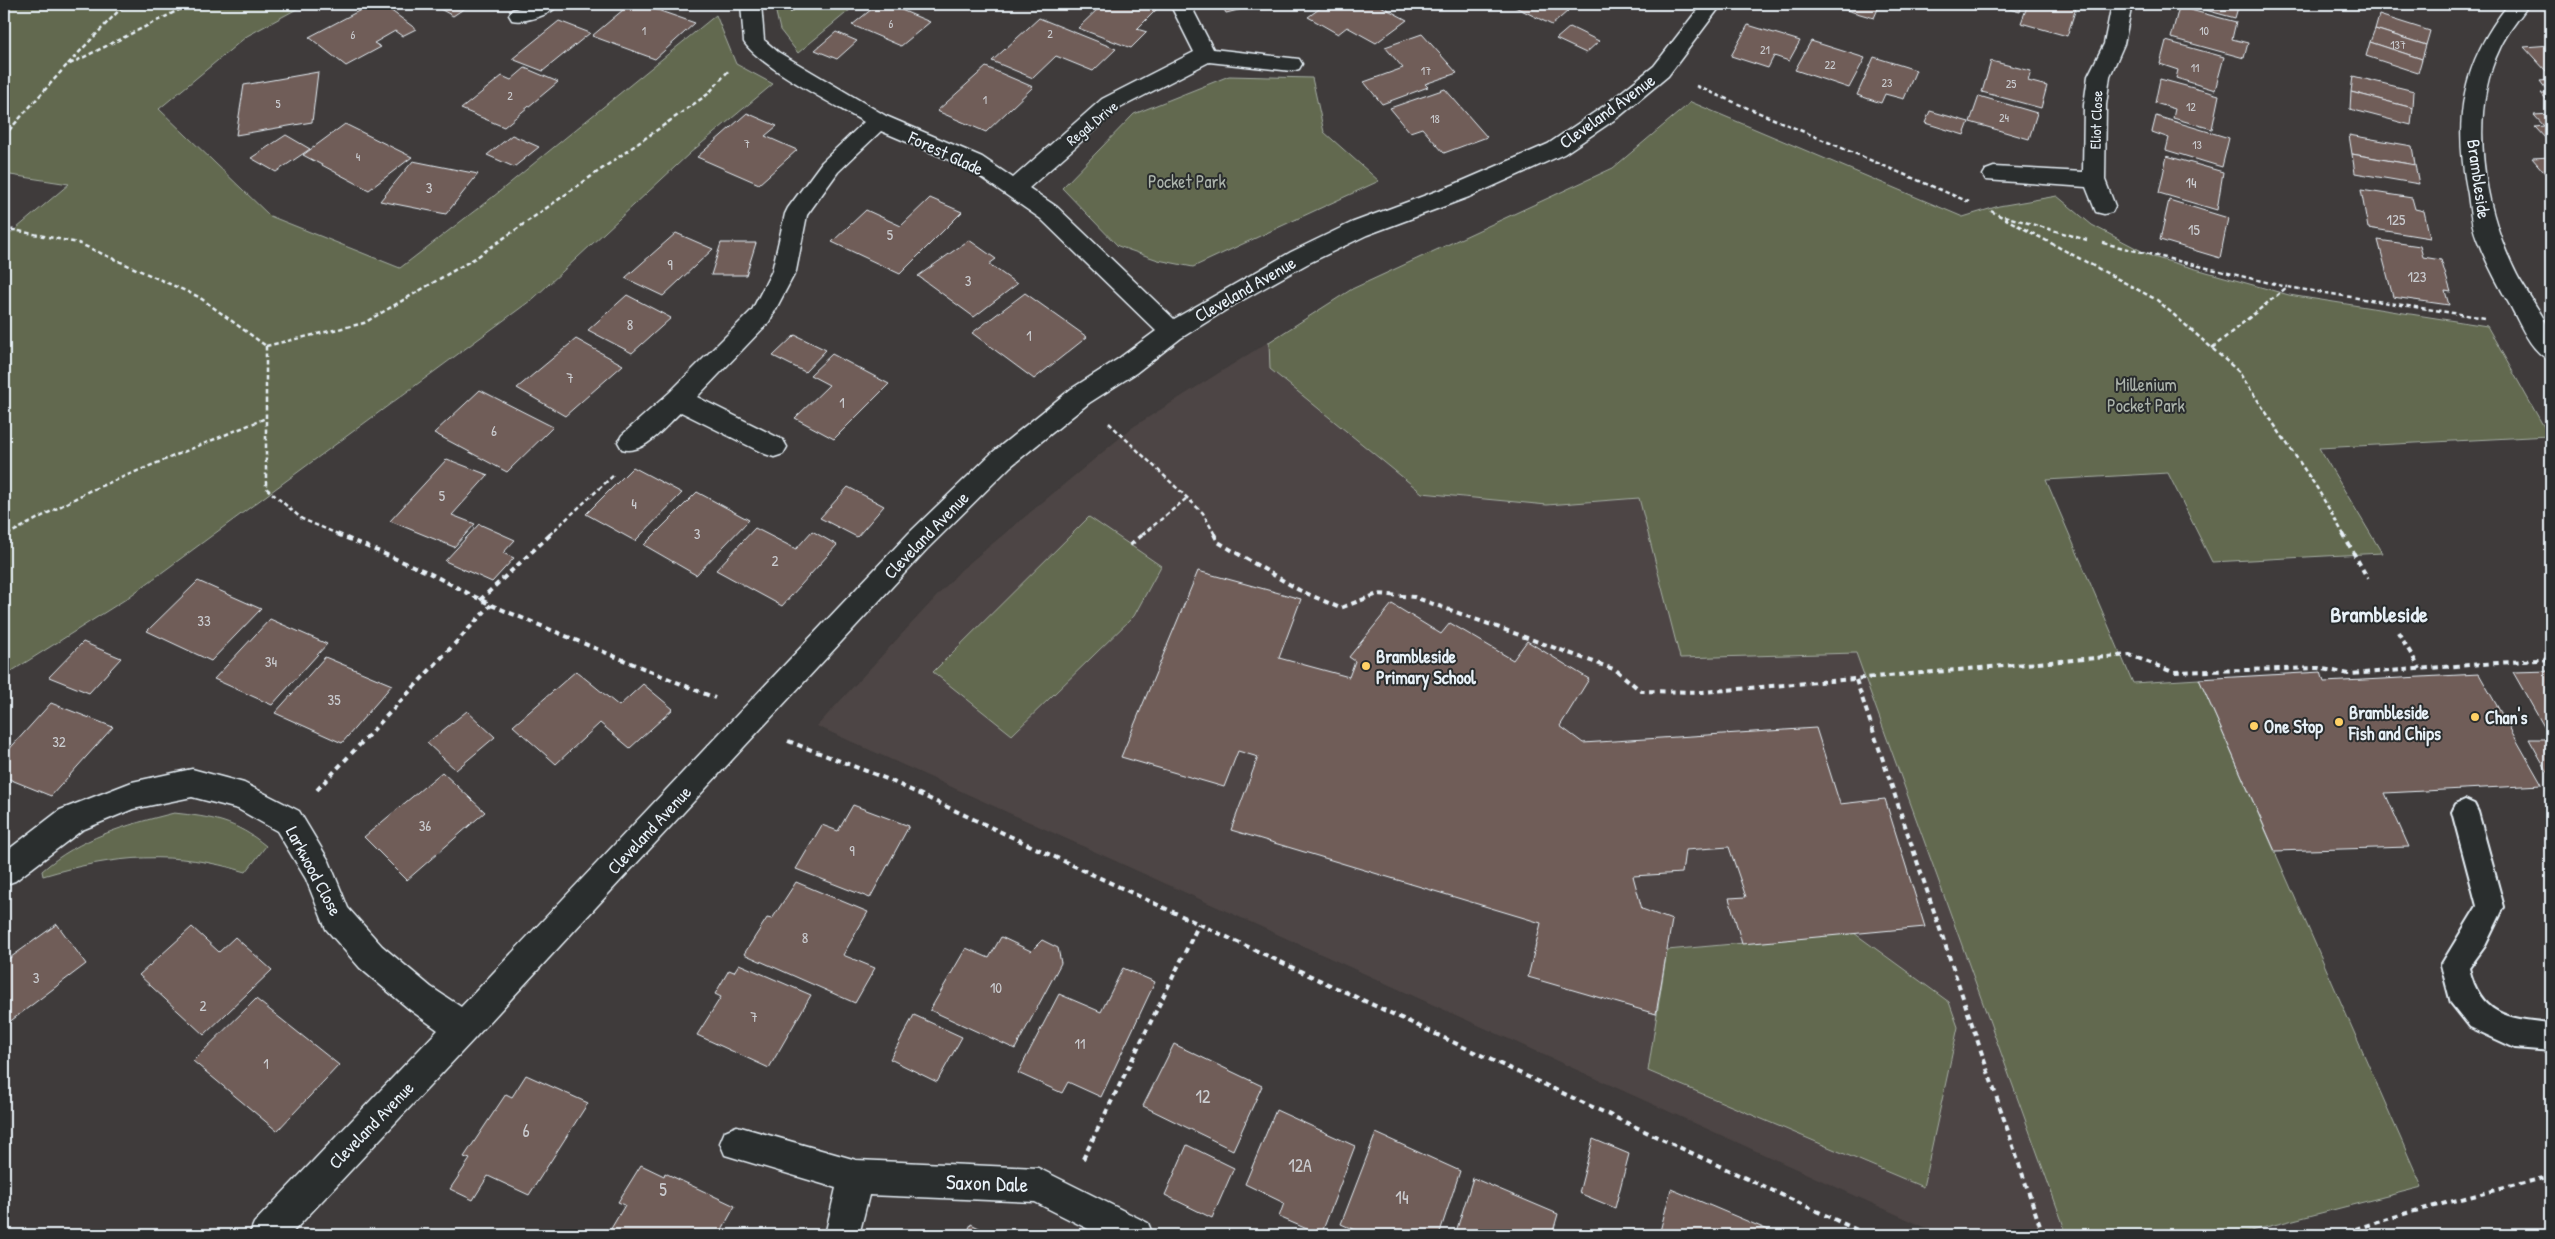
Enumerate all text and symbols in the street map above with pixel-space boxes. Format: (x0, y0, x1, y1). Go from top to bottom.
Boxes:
house number: 6 (889, 15, 894, 32)
house number: 1 (642, 22, 646, 39)
house number: 10 (2199, 22, 2209, 39)
house number: 2 (1047, 25, 1053, 42)
house number: 6 (351, 26, 356, 43)
house number: 137 (2390, 36, 2406, 53)
house number: 21 (1760, 41, 1770, 58)
house number: 22 (1824, 56, 1836, 73)
house number: 11 (2191, 59, 2199, 76)
house number: 17 (1421, 62, 1431, 79)
street label: Cleveland Avenue (1554, 68, 1660, 154)
house number: 23 (1882, 74, 1893, 91)
house number: 25 (2006, 75, 2016, 92)
house number: 2 (507, 87, 513, 104)
street label: Eliot Close (2084, 90, 2108, 150)
house number: 1 (983, 91, 987, 108)
house number: 5 (275, 95, 281, 112)
street label: Regal Drive (1062, 96, 1122, 150)
house number: 12 (2186, 98, 2196, 115)
house number: 24 (1999, 109, 2010, 126)
house number: 18 (1430, 110, 1440, 127)
street label: Forest Glade (904, 124, 988, 181)
house number: 7 (744, 135, 750, 152)
house number: 13 (2192, 136, 2202, 153)
street label: Brambleside (2461, 138, 2497, 220)
house number: 4 (356, 148, 361, 165)
park label: Pocket Park (1148, 169, 1227, 194)
house number: 14 (2185, 172, 2197, 193)
house number: 3 (426, 177, 433, 198)
house number: 125 (2387, 209, 2406, 230)
house number: 15 (2188, 219, 2201, 240)
house number: 5 (887, 224, 894, 245)
street label: Cleveland Avenue (1190, 250, 1300, 328)
house number: 9 (667, 254, 673, 275)
house number: 123 (2407, 266, 2427, 287)
house number: 3 (965, 270, 972, 291)
house number: 8 (627, 314, 633, 335)
house number: 1 (1026, 325, 1032, 346)
house number: 7 (566, 367, 574, 388)
park label: Millenium Pocket Park (2107, 372, 2186, 418)
house number: 1 (839, 392, 845, 413)
house number: 6 (491, 420, 497, 441)
house number: 5 (439, 485, 446, 506)
street label: Cleveland Avenue (878, 486, 974, 584)
house number: 4 (631, 493, 637, 514)
house number: 3 (694, 523, 701, 544)
house number: 2 (771, 550, 779, 571)
district label: Brambleside (2330, 599, 2428, 629)
house number: 33 (197, 610, 211, 631)
place label: Brambleside Primary School (1376, 644, 1477, 691)
house number: 34 (265, 651, 278, 672)
marker: Brambleside Primary School (1360, 660, 1372, 672)
house number: 35 (327, 689, 341, 710)
place label: Brambleside Fish and Chips (2348, 700, 2441, 747)
place label: Chan's (2485, 705, 2528, 730)
marker: Chan's (2469, 711, 2481, 723)
place label: One Stop (2264, 714, 2323, 740)
marker: Brambleside Fish and Chips (2333, 716, 2345, 728)
marker: One Stop (2248, 720, 2260, 732)
house number: 32 (52, 731, 66, 752)
street label: Cleveland Avenue (601, 780, 697, 880)
house number: 36 (419, 815, 431, 836)
street label: Larkwood Close (280, 822, 348, 920)
house number: 9 (849, 840, 855, 861)
house number: 8 (802, 927, 808, 948)
house number: 3 (33, 967, 40, 988)
house number: 10 (990, 977, 1002, 998)
house number: 2 (199, 995, 207, 1016)
house number: 7 (750, 1006, 758, 1027)
house number: 11 (1075, 1033, 1085, 1054)
house number: 1 (263, 1053, 269, 1074)
street label: Cleveland Avenue (323, 1076, 419, 1174)
house number: 12 (1196, 1084, 1211, 1109)
house number: 6 (522, 1118, 530, 1143)
house number: 12A (1288, 1153, 1312, 1178)
street label: Saxon Dale (945, 1167, 1029, 1199)
house number: 5 (659, 1177, 667, 1202)
house number: 14 (1395, 1185, 1409, 1210)

